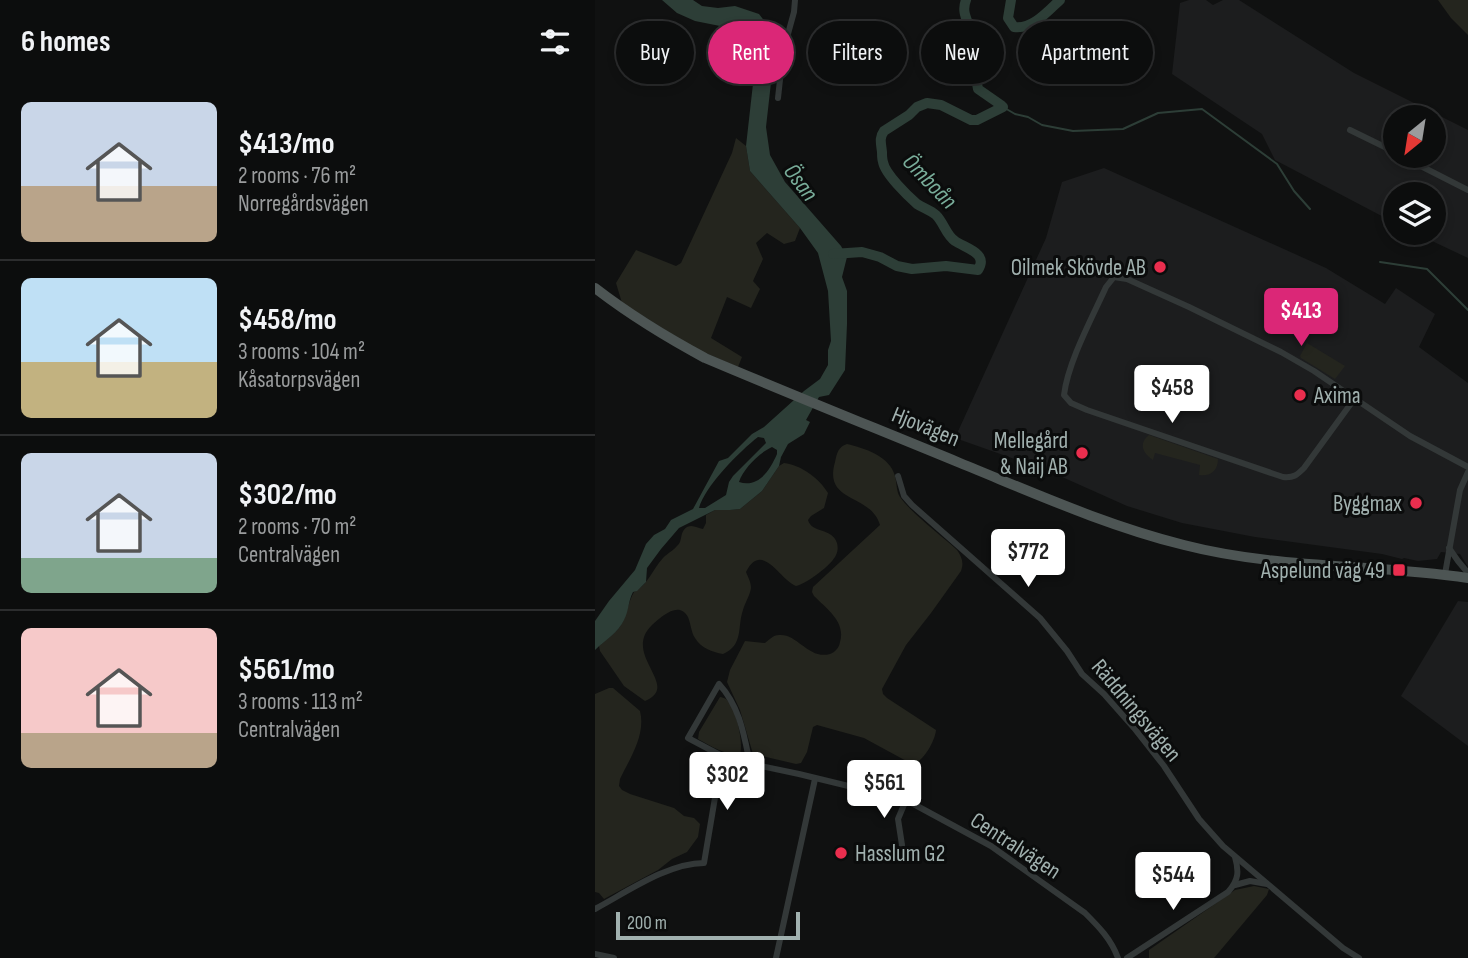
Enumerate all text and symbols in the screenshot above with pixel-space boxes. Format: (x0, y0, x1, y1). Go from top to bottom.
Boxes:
chip: Buy (616, 21, 694, 84)
chip: Rent (708, 21, 794, 84)
chip: Filters (808, 21, 907, 84)
chip: New (921, 21, 1004, 84)
chip: Apartment (1018, 21, 1153, 84)
icon: filters (536, 23, 574, 61)
text: 6 homes (21, 24, 110, 60)
north arrow (1383, 105, 1445, 168)
map controls (1383, 105, 1446, 245)
text: $413/mo (238, 126, 335, 162)
icon: home (77, 130, 161, 214)
water label: Ömboån (896, 148, 963, 215)
water label: Ösan (777, 158, 824, 207)
text: 2 rooms · 76 m² (238, 162, 356, 190)
button: layers (1383, 182, 1446, 245)
text: Norregårdsvägen (238, 190, 369, 218)
place label: Oilmek Skövde AB (1011, 254, 1146, 282)
marker: Oilmek Skövde AB (1152, 259, 1168, 275)
pin: $413 (1260, 288, 1342, 348)
text: $413 (1280, 297, 1322, 325)
text: $458/mo (238, 302, 337, 338)
icon: home (77, 306, 161, 390)
text: 3 rooms · 104 m² (238, 338, 365, 366)
text: Kåsatorpsvägen (238, 366, 360, 394)
pin: $458 (1131, 366, 1213, 425)
text: $458 (1150, 374, 1194, 402)
place label: Axima (1313, 382, 1361, 410)
marker: Axima (1292, 387, 1308, 403)
street label: Hjovägen (888, 401, 964, 453)
place label: Mellegård & Naij AB (994, 427, 1068, 481)
marker: Mellegård & Naij AB (1074, 445, 1090, 461)
text: $302/mo (238, 477, 337, 513)
icon: home (77, 481, 161, 565)
place label: Byggmax (1333, 490, 1402, 518)
marker: Byggmax (1408, 495, 1424, 511)
text: 2 rooms · 70 m² (238, 513, 356, 541)
pin: $772 (987, 530, 1069, 589)
text: $772 (1007, 538, 1049, 566)
text: Centralvägen (238, 541, 340, 569)
place label: Aspelund väg 49 (1260, 557, 1385, 585)
marker: Aspelund väg 49 (1391, 562, 1407, 578)
text: $561/mo (238, 652, 335, 688)
street label: Räddningsvägen (1085, 654, 1187, 768)
icon: home (77, 656, 161, 740)
text: 3 rooms · 113 m² (238, 688, 363, 716)
text: Centralvägen (238, 716, 340, 744)
pin: $302 (686, 752, 768, 812)
pin: $561 (843, 760, 925, 820)
text: $302 (705, 761, 749, 789)
text: $561 (863, 769, 905, 797)
street label: Centralvägen (965, 806, 1066, 885)
place label: Hasslum G2 (855, 840, 945, 868)
marker: Hasslum G2 (833, 845, 849, 861)
pin: $544 (1132, 852, 1214, 912)
text: $544 (1151, 861, 1195, 889)
scale bar (616, 909, 800, 941)
text: 200 m (627, 912, 667, 935)

